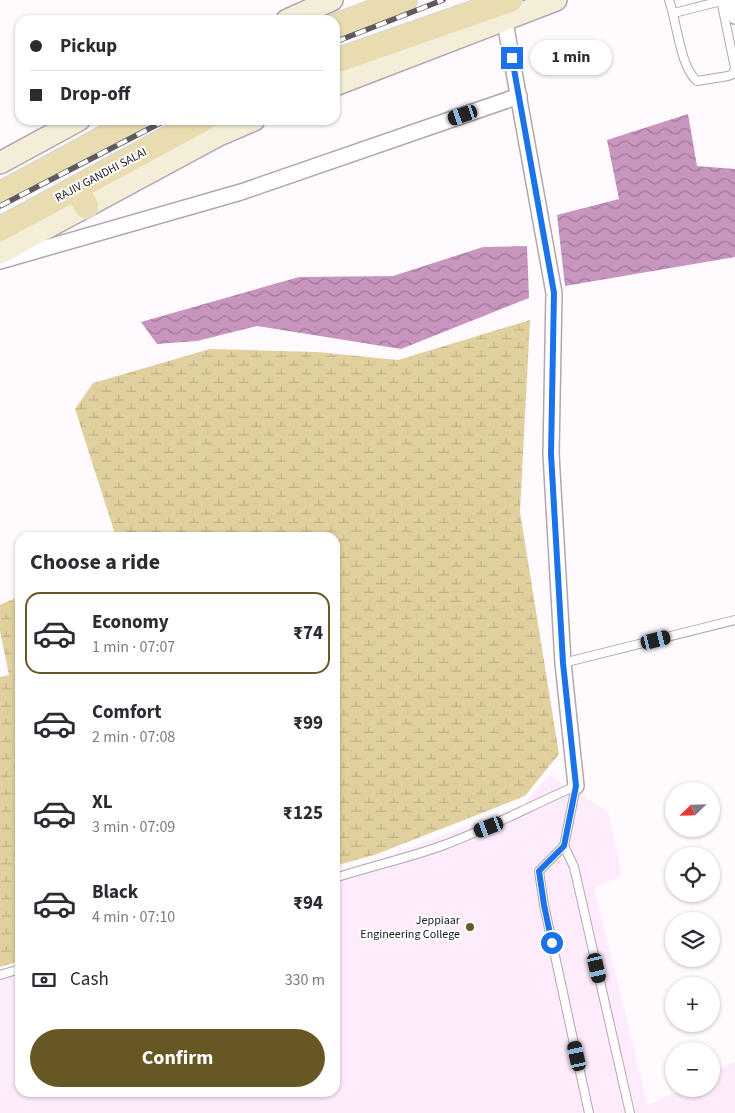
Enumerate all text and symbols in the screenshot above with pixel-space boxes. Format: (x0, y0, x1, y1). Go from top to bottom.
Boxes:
text: Pickup (60, 33, 117, 60)
callout: 1 min (530, 40, 612, 76)
text: 1 min (552, 46, 590, 68)
route end (501, 47, 523, 69)
text: Drop-off (60, 81, 130, 108)
car (446, 103, 479, 127)
street label: RAJIV GANDHI SALAI (52, 144, 150, 206)
text: Choose a ride (30, 546, 160, 578)
text: Economy (92, 609, 169, 636)
icon: car (32, 611, 77, 656)
text: ₹74 (293, 620, 323, 647)
car (639, 629, 672, 651)
text: 1 min · 07:07 (92, 636, 175, 658)
text: Comfort (92, 699, 162, 726)
icon: car (32, 701, 77, 746)
text: ₹99 (293, 710, 323, 737)
text: 2 min · 07:08 (92, 726, 175, 748)
north arrow (665, 782, 720, 838)
map controls (665, 782, 720, 1097)
text: XL (92, 789, 113, 816)
icon: car (32, 791, 77, 836)
text: ₹125 (283, 800, 323, 827)
car (472, 815, 505, 839)
text: 3 min · 07:09 (92, 816, 175, 838)
button: locate (665, 847, 720, 902)
text: Black (92, 879, 138, 906)
icon: car (32, 881, 77, 926)
text: ₹94 (293, 890, 323, 917)
text: 4 min · 07:10 (92, 906, 175, 928)
place label: Jeppiaar Engineering College (360, 912, 461, 943)
button: layers (665, 912, 720, 967)
marker: Jeppiaar Engineering College (464, 921, 476, 933)
route start (541, 932, 563, 954)
car (586, 952, 607, 984)
icon: cash (30, 966, 58, 994)
text: Cash (70, 966, 109, 993)
text: 330 m (285, 969, 325, 991)
button: + (665, 977, 720, 1032)
button: Confirm (30, 1029, 325, 1087)
car (566, 1040, 587, 1072)
button: − (665, 1042, 720, 1097)

